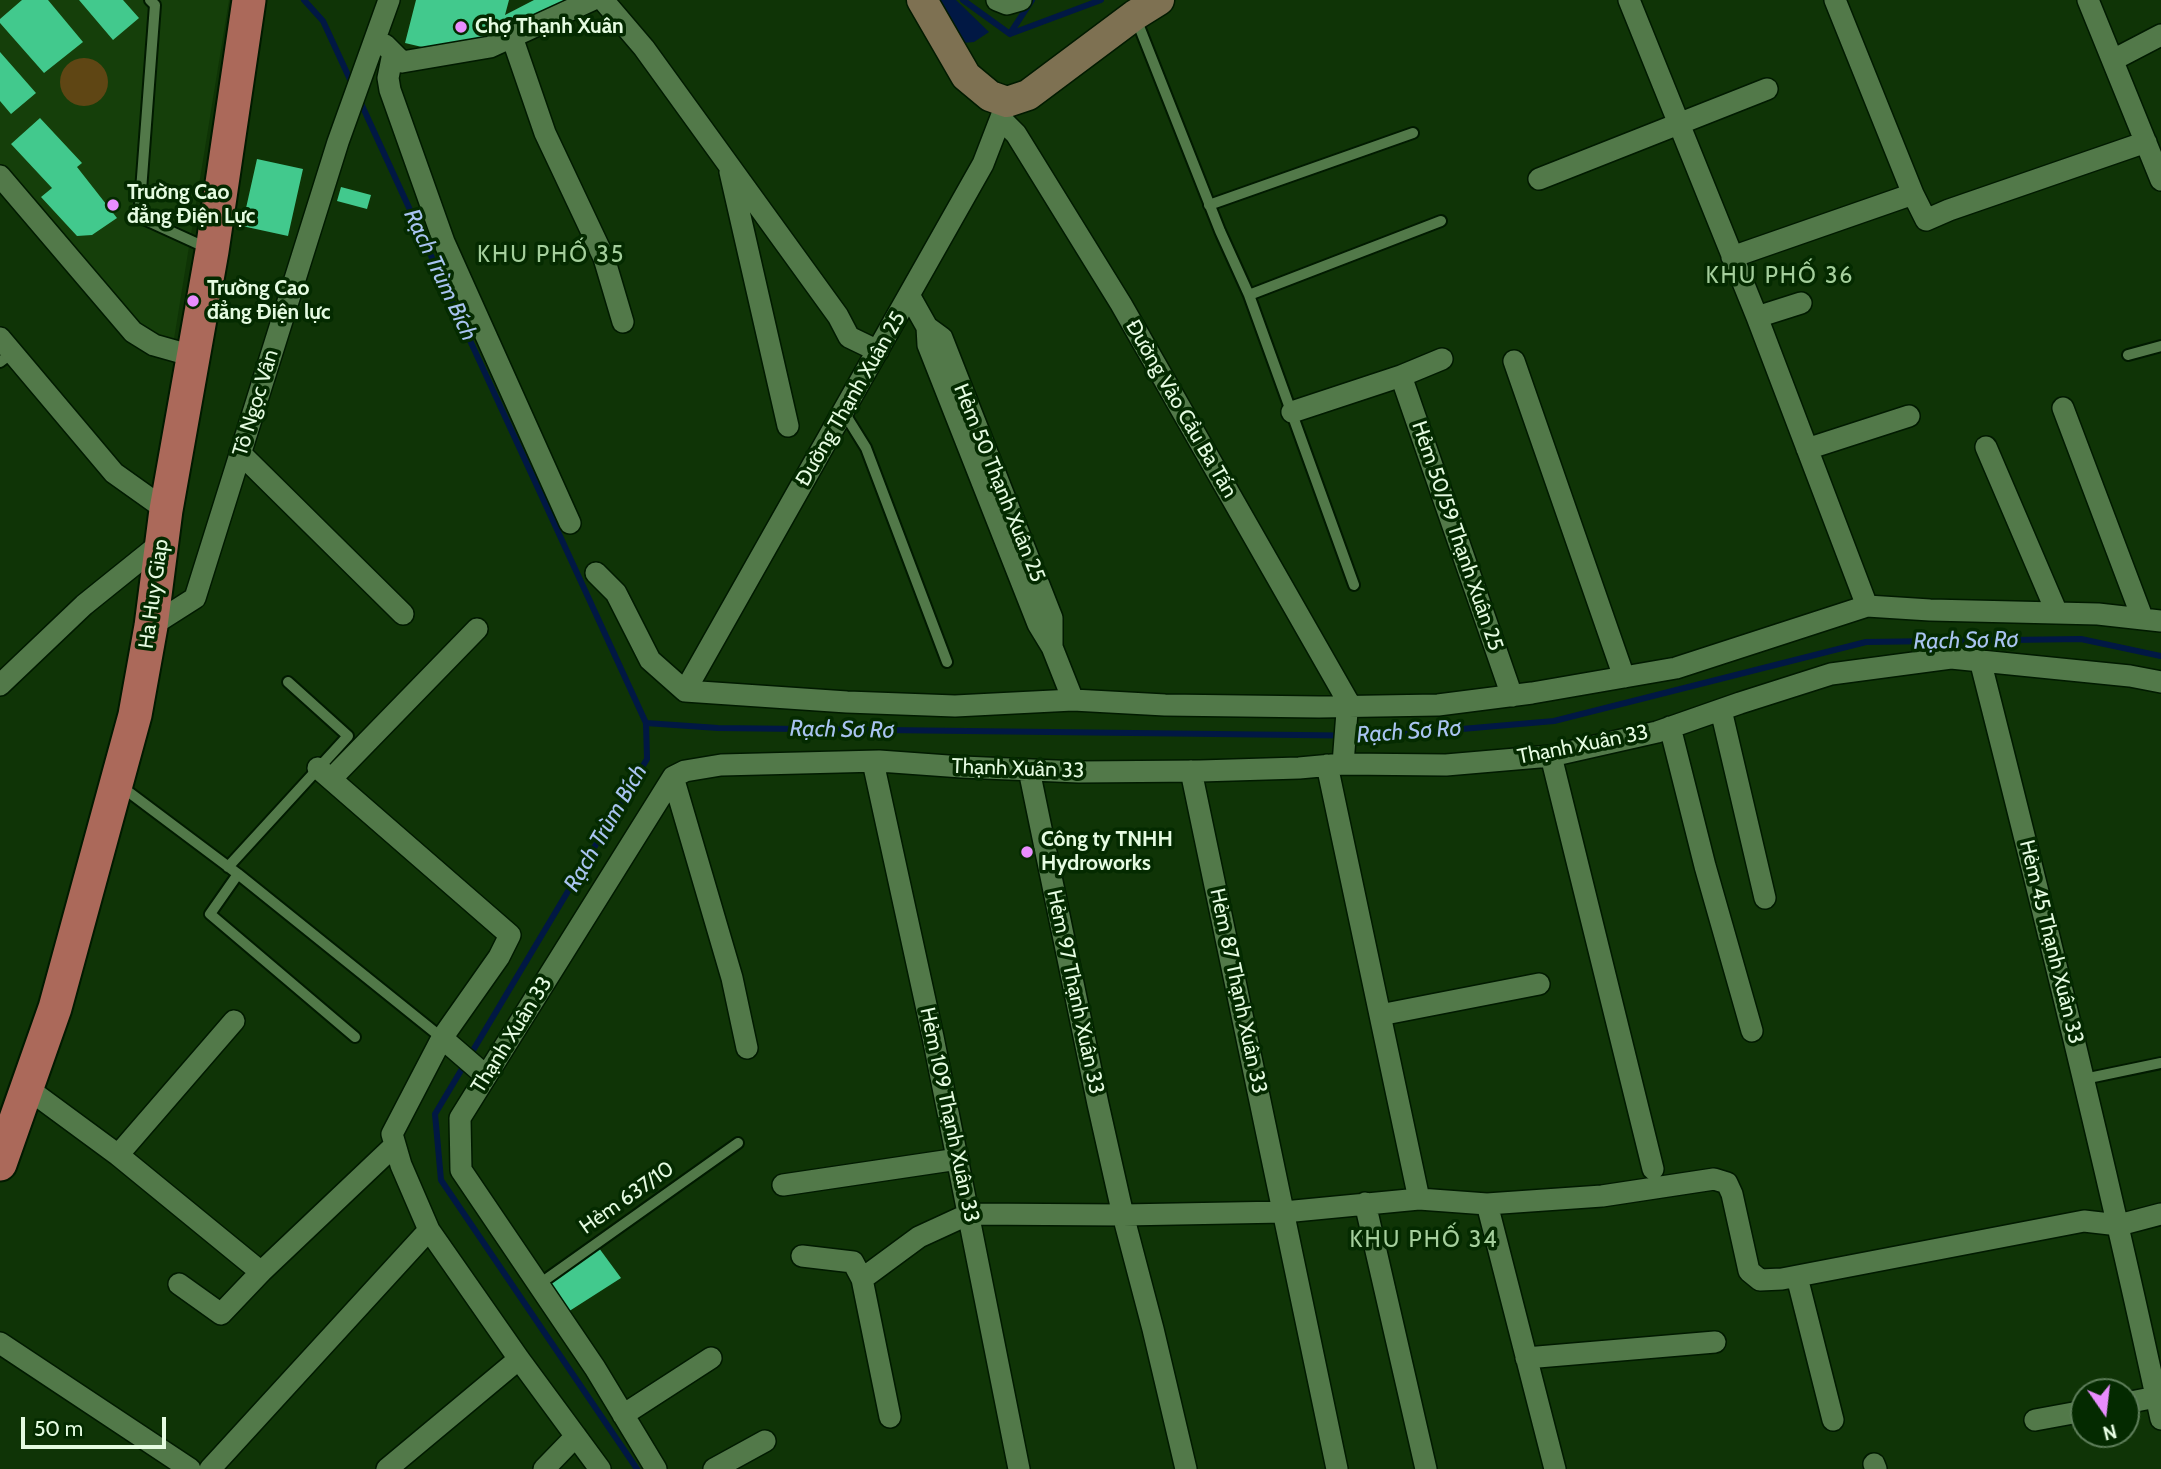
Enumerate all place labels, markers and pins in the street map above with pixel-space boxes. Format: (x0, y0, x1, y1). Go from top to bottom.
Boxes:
place label: Chợ Thạnh Xuân (475, 14, 624, 40)
marker: Chợ Thạnh Xuân (453, 19, 469, 35)
place label: Trường Cao đẳng Điện Lực (127, 180, 255, 230)
marker: Trường Cao đẳng Điện Lực (105, 197, 121, 213)
place label: Trường Cao đẳng Điện lực (207, 276, 330, 326)
marker: Trường Cao đẳng Điện lực (185, 293, 201, 309)
place label: Công ty TNHH Hydroworks (1041, 827, 1173, 877)
marker: Công ty TNHH Hydroworks (1019, 844, 1035, 860)

